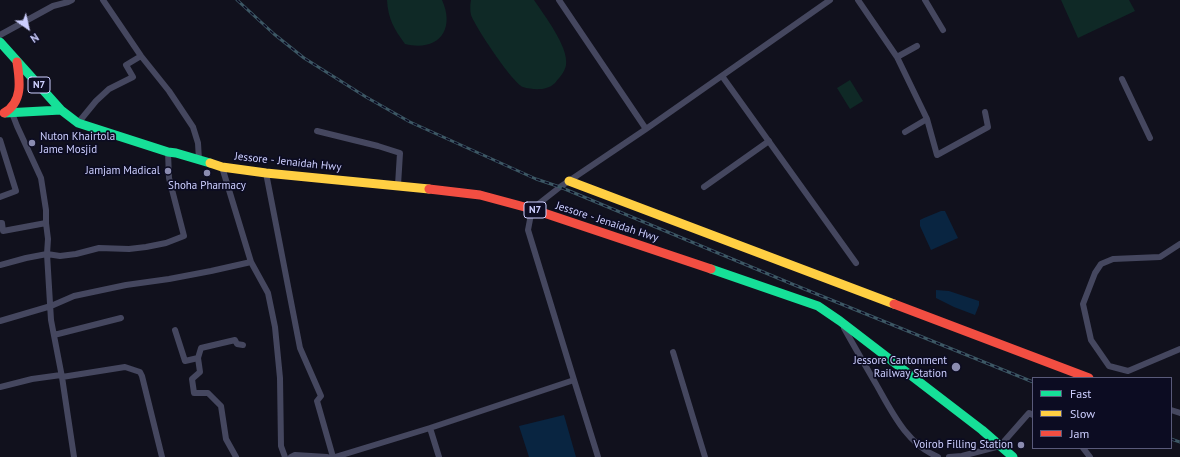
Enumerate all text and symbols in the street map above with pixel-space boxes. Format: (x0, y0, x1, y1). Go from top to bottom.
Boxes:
north arrow (8, 8, 48, 48)
text: N (28, 30, 42, 46)
road number: N7 (28, 77, 50, 93)
place label: Nuton Khairtola Jame Mosjid (40, 130, 115, 156)
marker: Nuton Khairtola Jame Mosjid (27, 138, 37, 148)
street label: Jessore - Jenaidah Hwy (234, 150, 342, 174)
place label: Jamjam Madical (85, 164, 160, 178)
marker: Jamjam Madical (163, 166, 173, 176)
marker: Shoha Pharmacy (202, 168, 212, 178)
place label: Shoha Pharmacy (168, 179, 246, 193)
street label: Jessore - Jenaidah Hwy (554, 199, 660, 245)
road number: N7 (524, 202, 546, 218)
place label: Jessore Cantonment Railway Station (853, 354, 947, 380)
marker: Jessore Cantonment Railway Station (950, 361, 962, 373)
legend (1032, 377, 1172, 449)
text: Fast (1070, 386, 1091, 401)
text: Slow (1070, 406, 1095, 421)
text: Jam (1070, 426, 1089, 441)
place label: Voirob Filling Station (914, 438, 1013, 452)
marker: Voirob Filling Station (1016, 440, 1026, 450)

